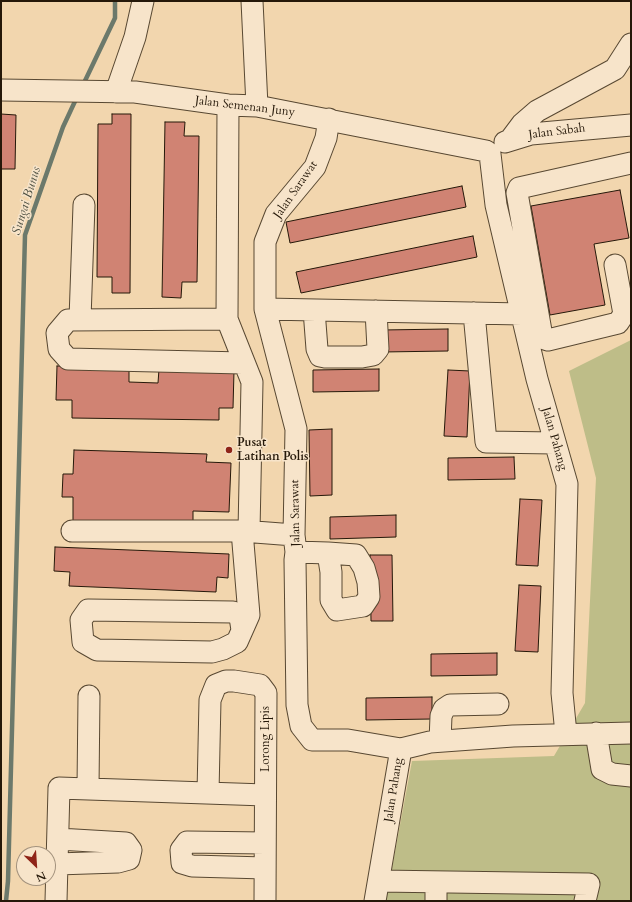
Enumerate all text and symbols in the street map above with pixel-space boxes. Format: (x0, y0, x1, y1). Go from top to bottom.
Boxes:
street label: Jalan Semenan Juny (194, 94, 296, 120)
street label: Jalan Sabah (528, 121, 586, 143)
street label: Jalan Sarawat (271, 158, 321, 222)
water label: Sungai Bunus (9, 165, 45, 237)
street label: Jalan Pahang (538, 406, 570, 472)
place label: Pusat Latihan Polis (237, 436, 308, 464)
marker: Pusat Latihan Polis (224, 445, 234, 455)
street label: Jalan Sarawat (288, 479, 304, 547)
street label: Lorong Lipis (259, 706, 273, 772)
street label: Jalan Pahang (382, 757, 406, 823)
north arrow (16, 846, 56, 886)
text: N (33, 868, 48, 885)

